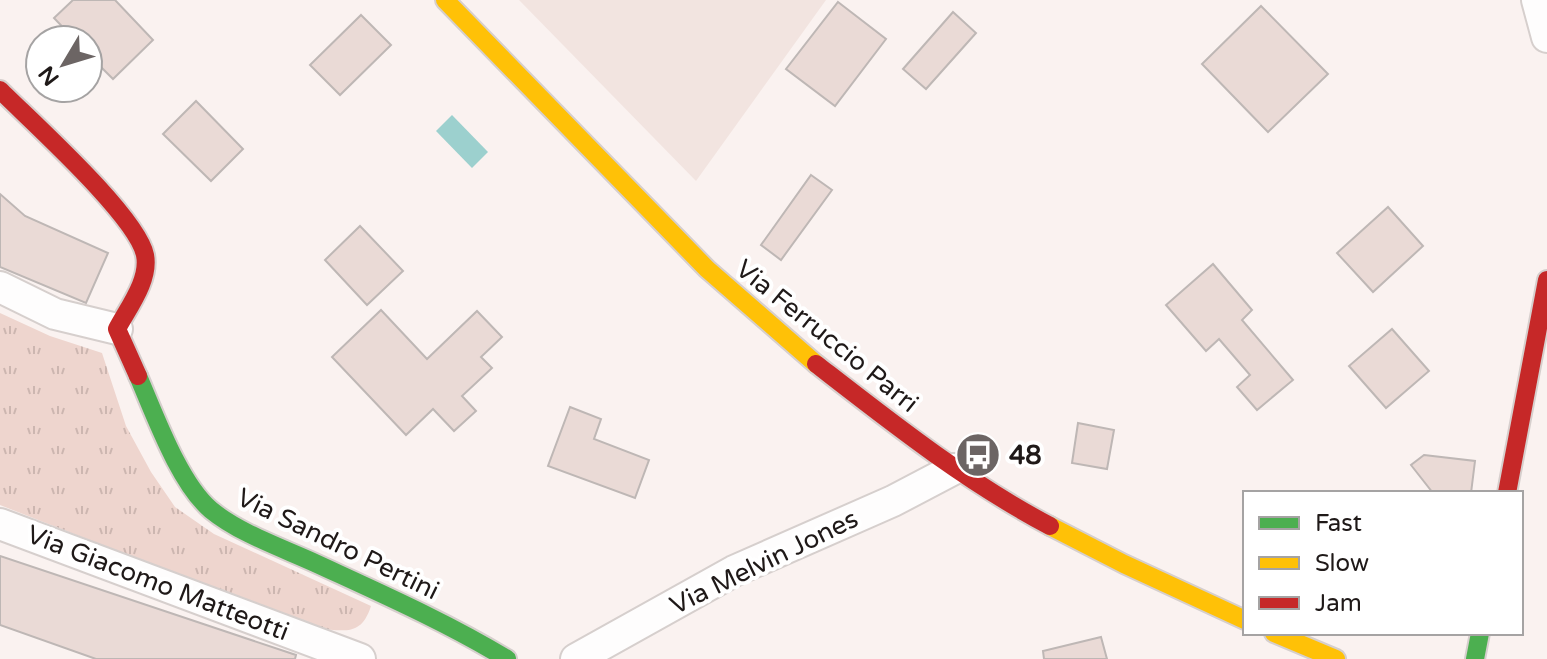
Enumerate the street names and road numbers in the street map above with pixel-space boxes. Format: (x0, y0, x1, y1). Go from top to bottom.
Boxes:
street label: Via Ferruccio Parri (730, 253, 924, 419)
street label: Via Sandro Pertini (232, 482, 444, 606)
street label: Via Melvin Jones (665, 503, 863, 621)
street label: Via Giacomo Matteotti (23, 519, 293, 647)

